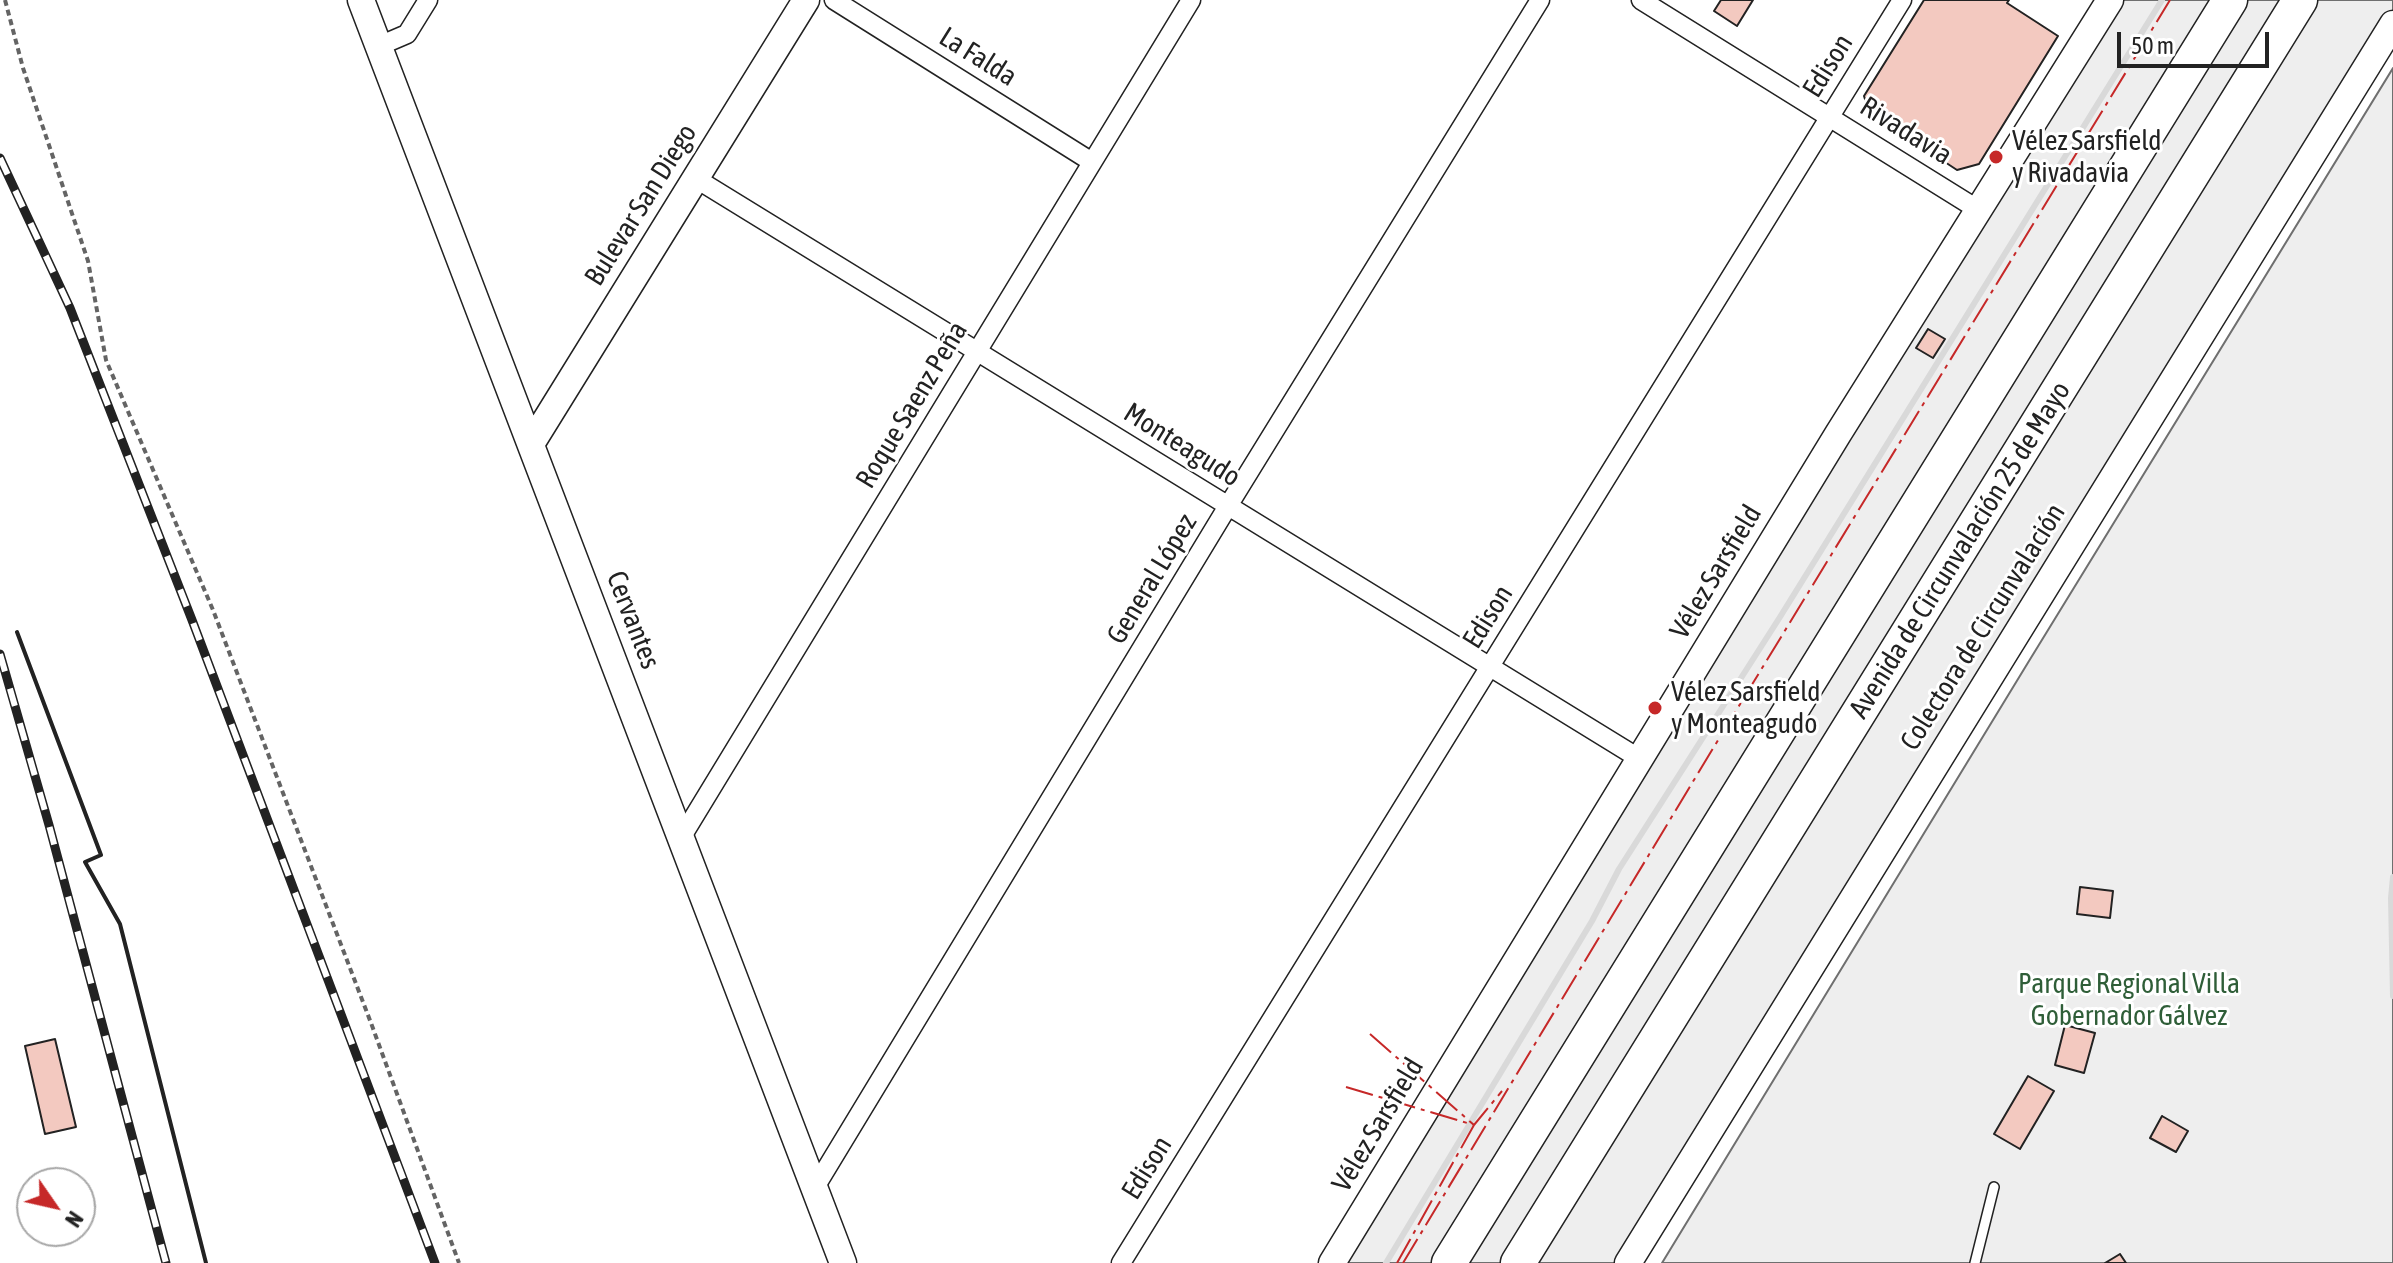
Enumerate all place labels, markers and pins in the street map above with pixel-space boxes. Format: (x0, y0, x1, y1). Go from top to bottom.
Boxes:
place label: Vélez Sarsfield y Rivadavia (2012, 124, 2162, 190)
marker: Vélez Sarsfield y Rivadavia (1987, 148, 2005, 166)
place label: Vélez Sarsfield y Monteagudo (1671, 675, 1821, 741)
marker: Vélez Sarsfield y Monteagudo (1646, 699, 1664, 717)

